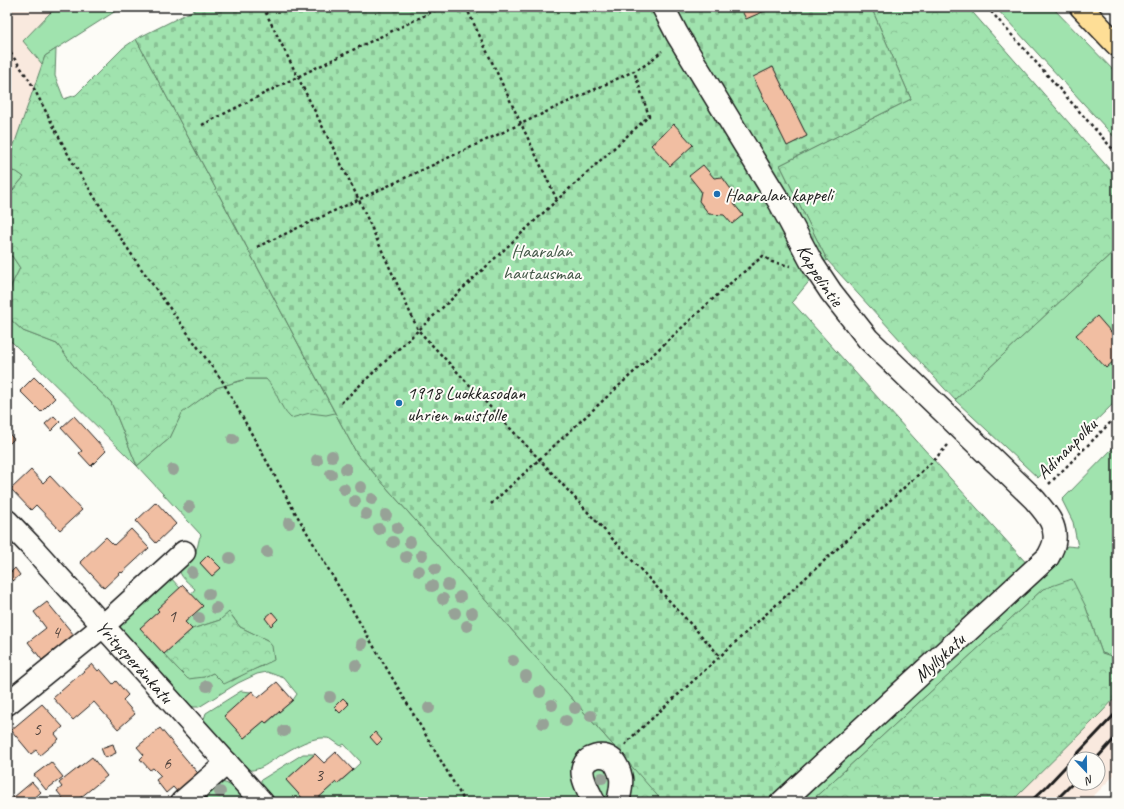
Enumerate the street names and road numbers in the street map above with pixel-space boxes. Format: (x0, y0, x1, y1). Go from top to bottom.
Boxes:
street label: Kappelintie (791, 240, 850, 313)
street label: Adinanpolku (1031, 413, 1103, 484)
street label: Yritysperänkatu (91, 615, 179, 710)
street label: Myllykatu (909, 627, 972, 687)

